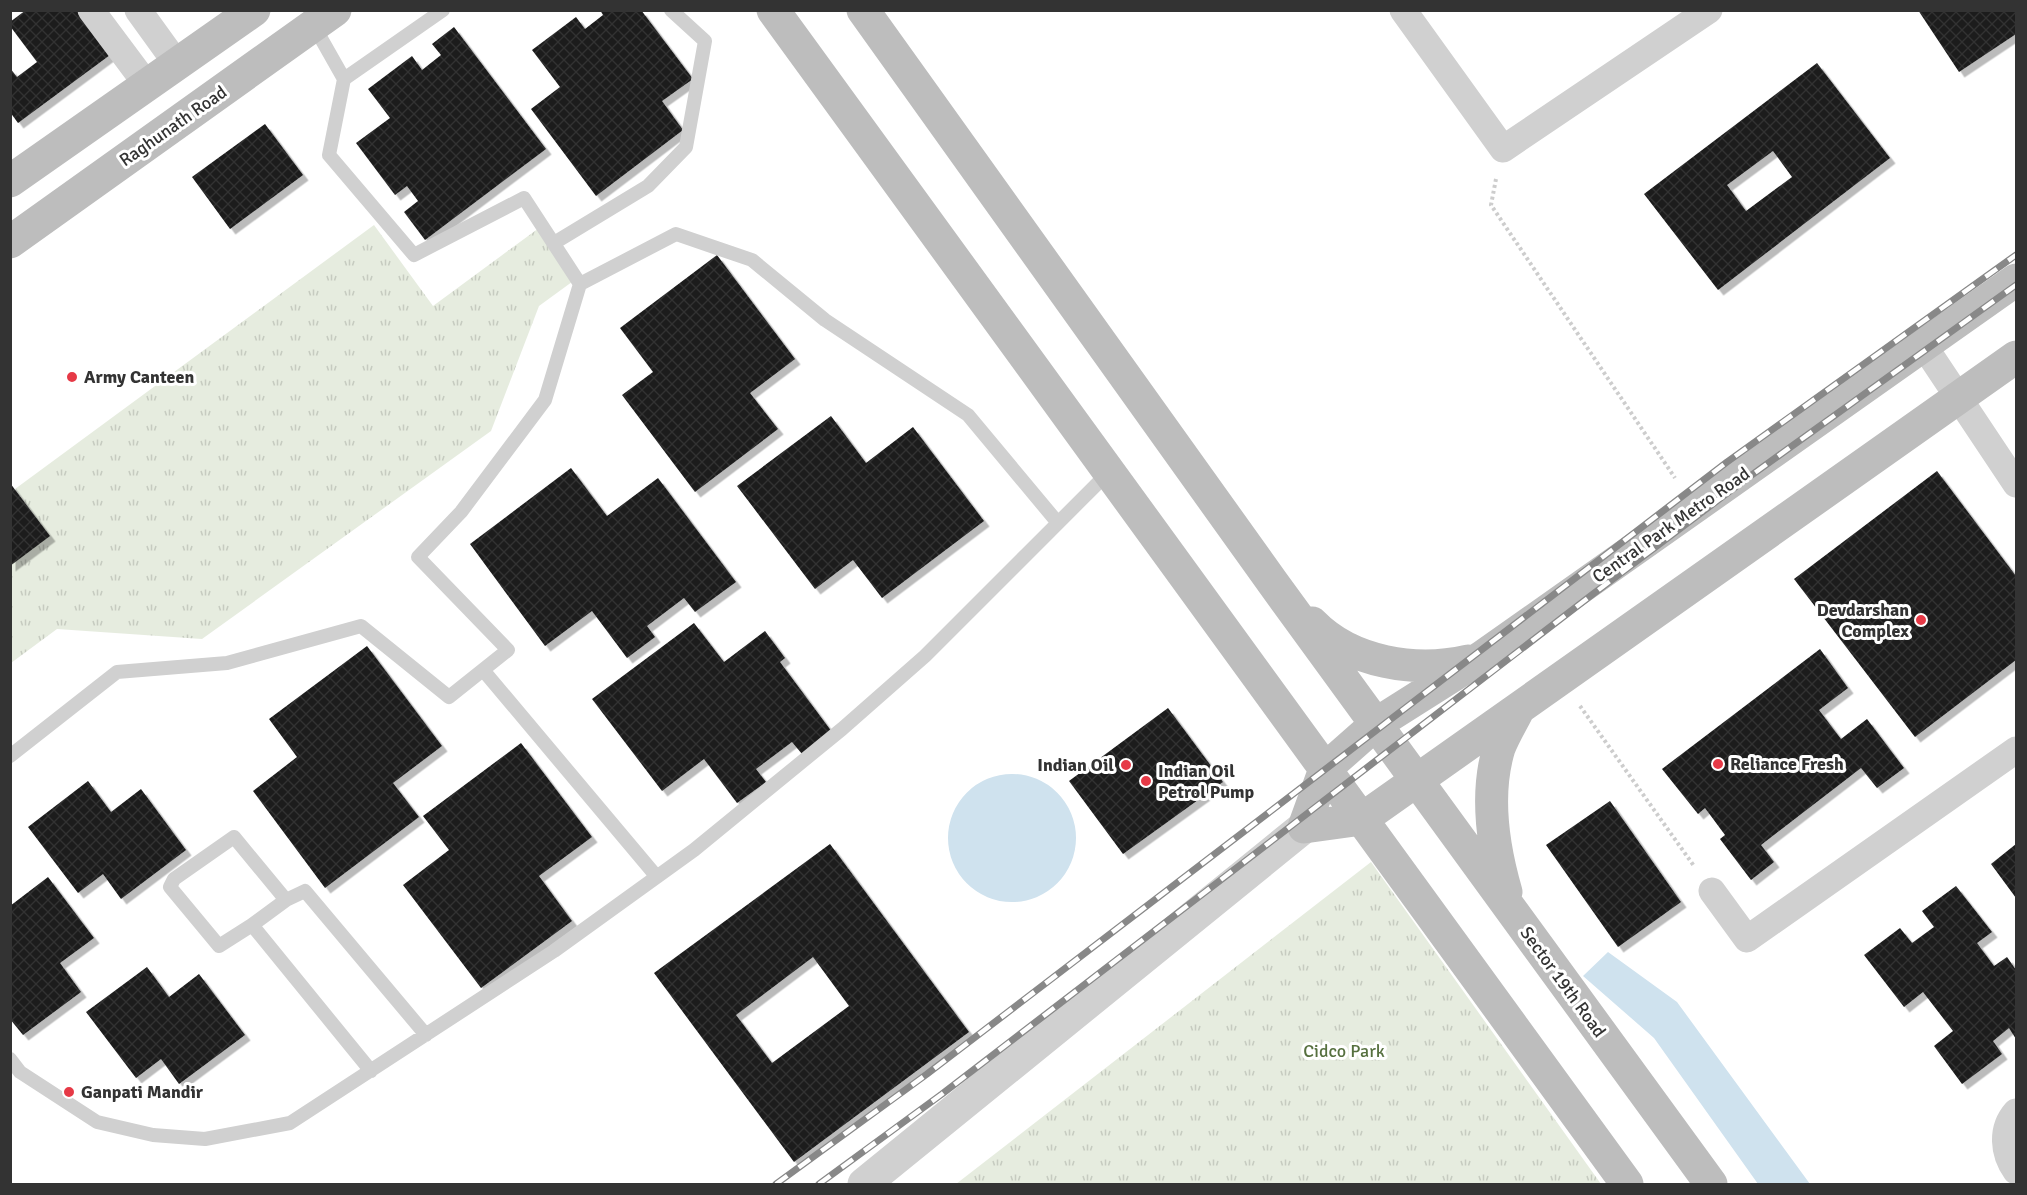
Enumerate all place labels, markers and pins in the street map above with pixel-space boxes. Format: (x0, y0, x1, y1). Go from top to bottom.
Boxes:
place label: Army Canteen (84, 366, 194, 388)
marker: Army Canteen (65, 370, 79, 384)
place label: Devdarshan Complex (1817, 599, 1909, 642)
marker: Devdarshan Complex (1914, 613, 1928, 627)
place label: Reliance Fresh (1730, 753, 1844, 775)
place label: Indian Oil (1037, 754, 1114, 776)
marker: Reliance Fresh (1711, 757, 1725, 771)
marker: Indian Oil (1119, 758, 1133, 772)
place label: Indian Oil Petrol Pump (1158, 760, 1255, 803)
marker: Indian Oil Petrol Pump (1139, 774, 1153, 788)
place label: Ganpati Mandir (81, 1081, 204, 1103)
marker: Ganpati Mandir (62, 1085, 76, 1099)

